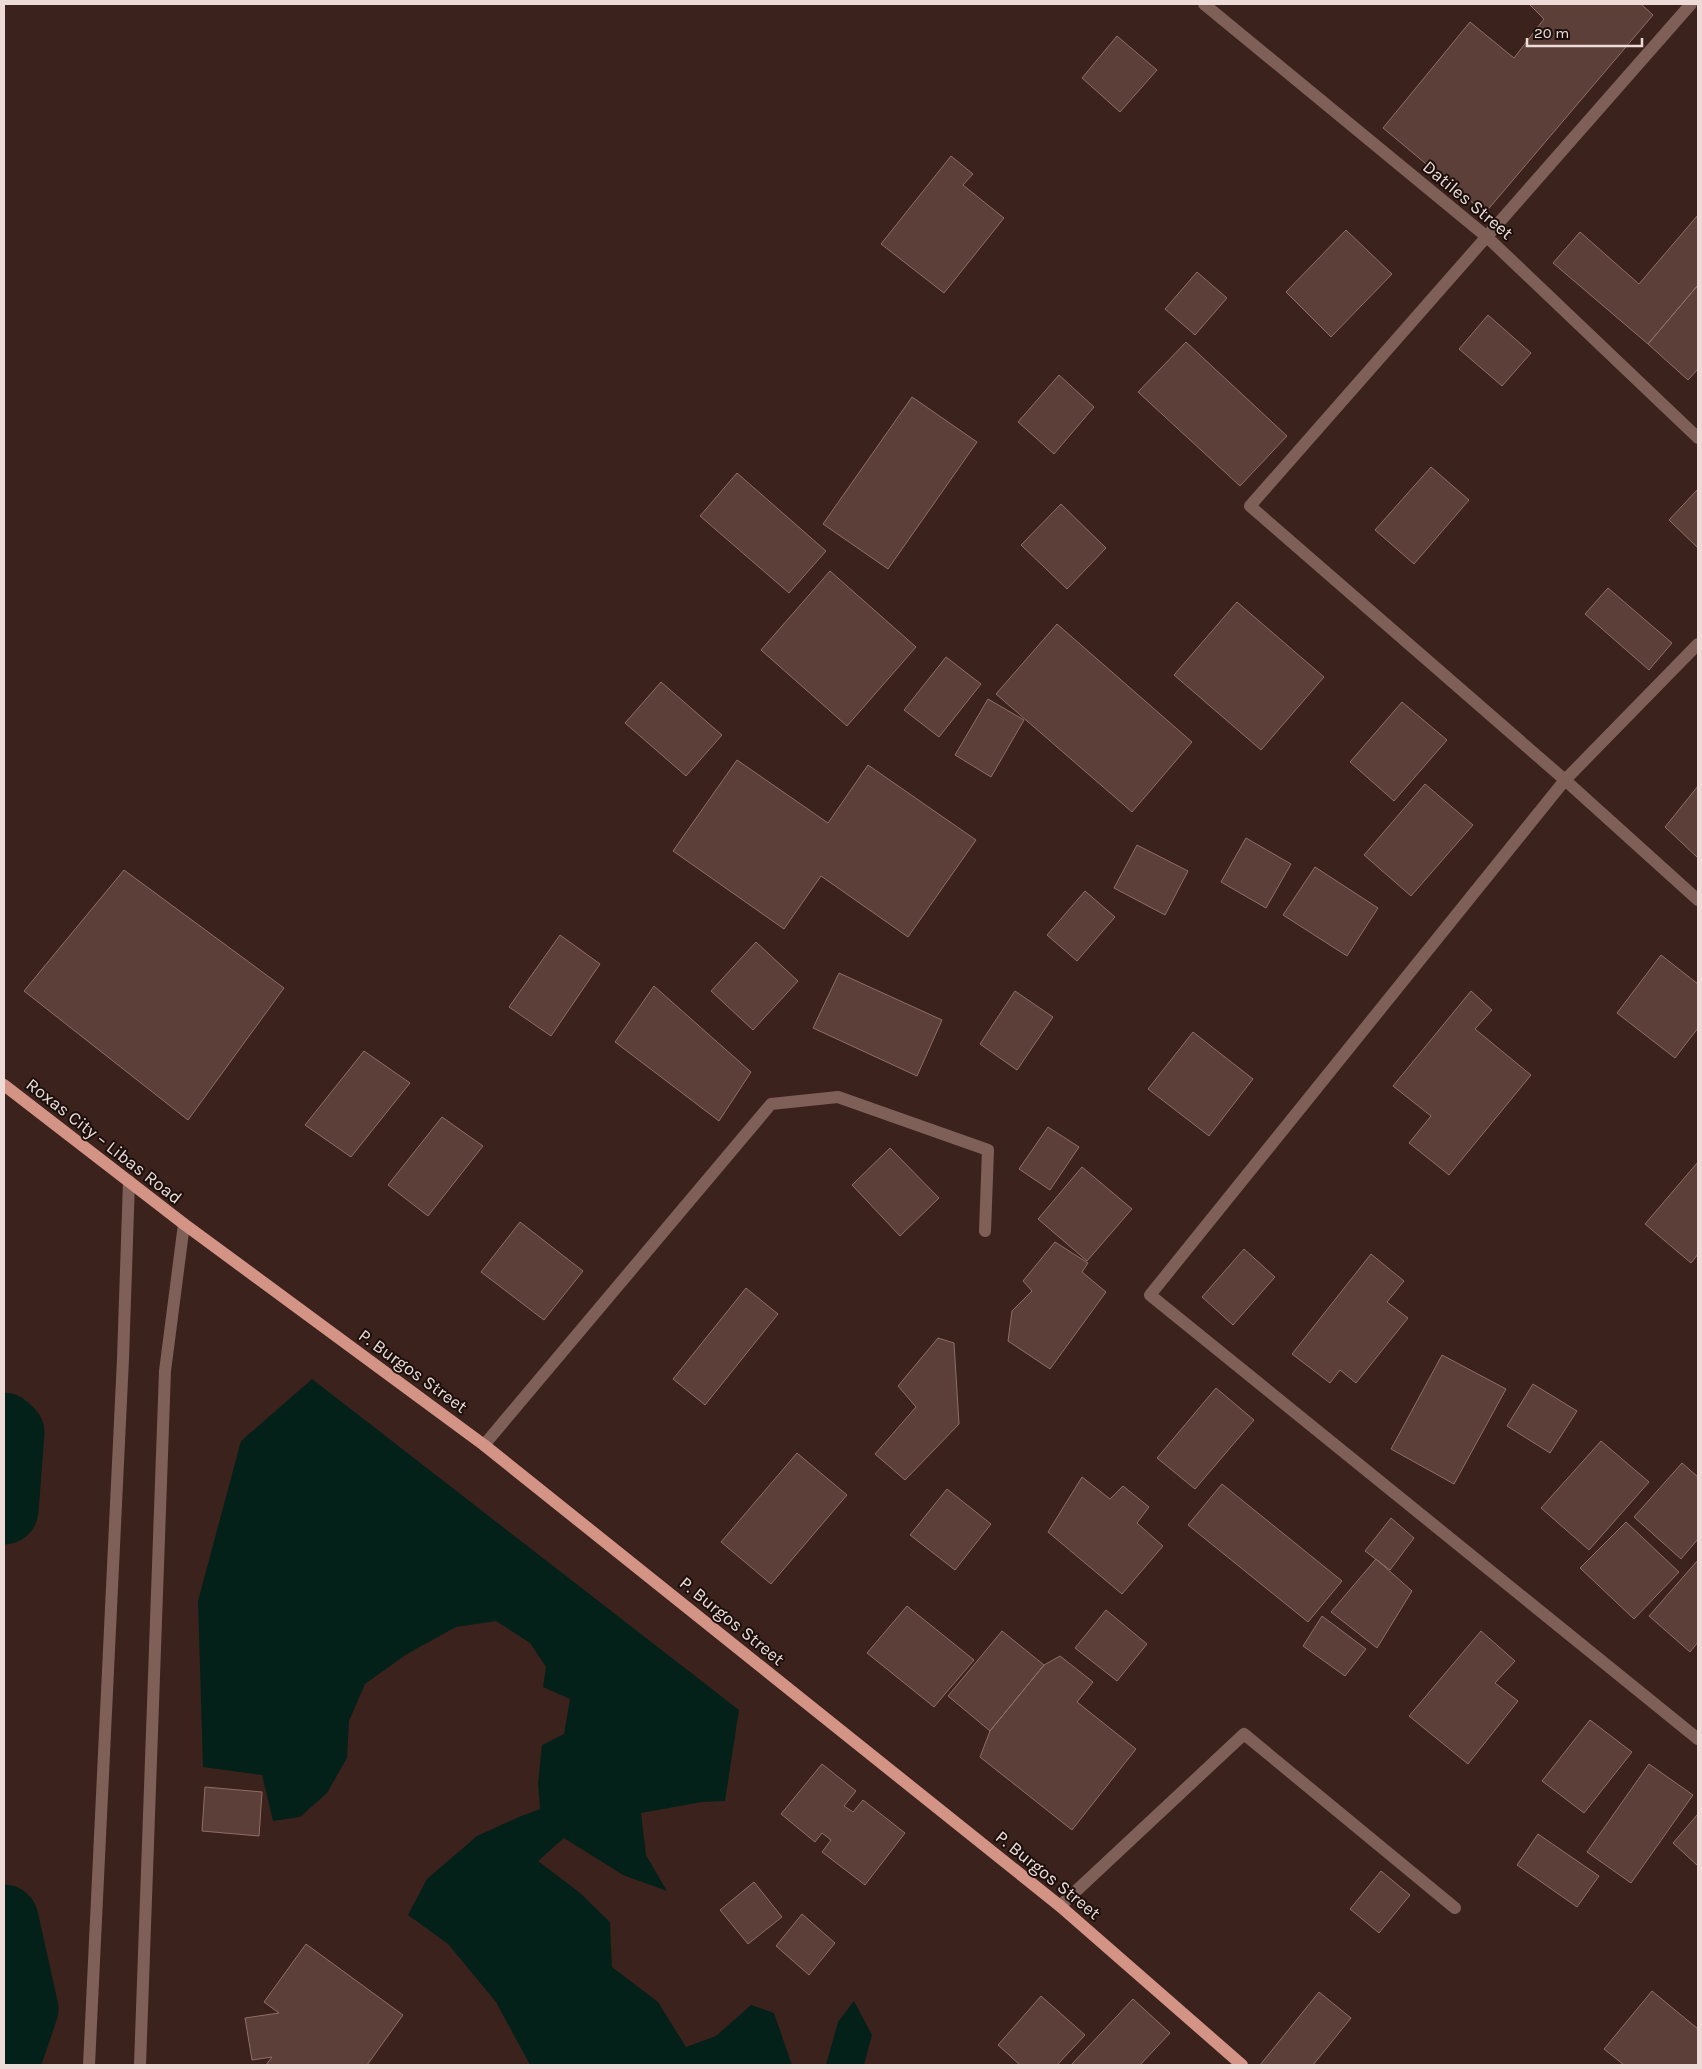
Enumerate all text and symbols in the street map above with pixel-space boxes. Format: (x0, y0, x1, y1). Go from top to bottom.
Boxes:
scale bar (1527, 15, 1642, 47)
text: 20 m (1534, 24, 1569, 42)
street label: Datiles Street (1418, 156, 1518, 244)
street label: Roxas City – Libas Road (22, 1073, 186, 1209)
street label: P. Burgos Street (354, 1324, 472, 1418)
street label: P. Burgos Street (675, 1572, 789, 1670)
street label: P. Burgos Street (991, 1826, 1105, 1924)

